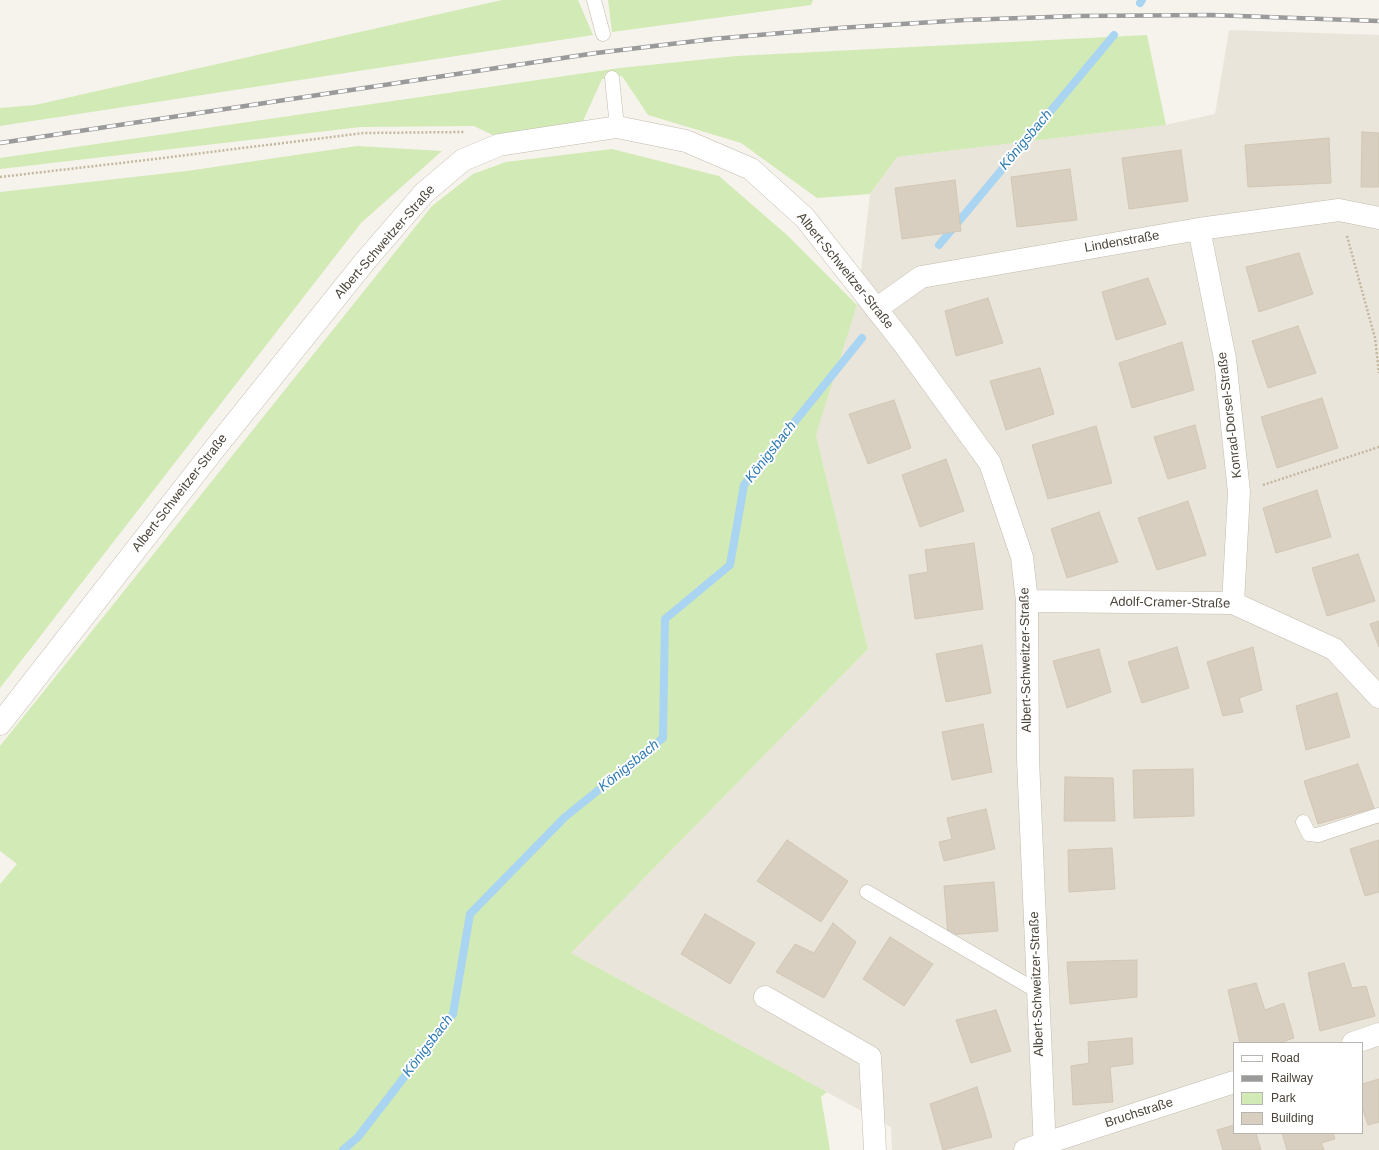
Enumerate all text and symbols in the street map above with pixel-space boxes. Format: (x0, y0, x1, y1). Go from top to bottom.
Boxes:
water label: Königsbach (996, 107, 1056, 173)
street label: Albert-Schweitzer-Straße (331, 182, 439, 302)
street label: Albert-Schweitzer-Straße (793, 210, 897, 332)
street label: Lindenstraße (1083, 228, 1161, 256)
street label: Konrad-Dorsel-Straße (1215, 351, 1245, 479)
water label: Königsbach (742, 418, 800, 486)
street label: Albert-Schweitzer-Straße (129, 431, 231, 555)
street label: Albert-Schweitzer-Straße (1017, 587, 1035, 733)
street label: Adolf-Cramer-Straße (1110, 594, 1230, 612)
water label: Königsbach (595, 736, 663, 796)
street label: Albert-Schweitzer-Straße (1027, 911, 1047, 1057)
water label: Königsbach (399, 1012, 457, 1080)
legend (1233, 1042, 1363, 1134)
text: Road (1271, 1051, 1300, 1065)
text: Railway (1271, 1071, 1313, 1085)
text: Park (1271, 1091, 1296, 1105)
street label: Bruchstraße (1103, 1095, 1175, 1131)
text: Building (1271, 1111, 1314, 1125)

